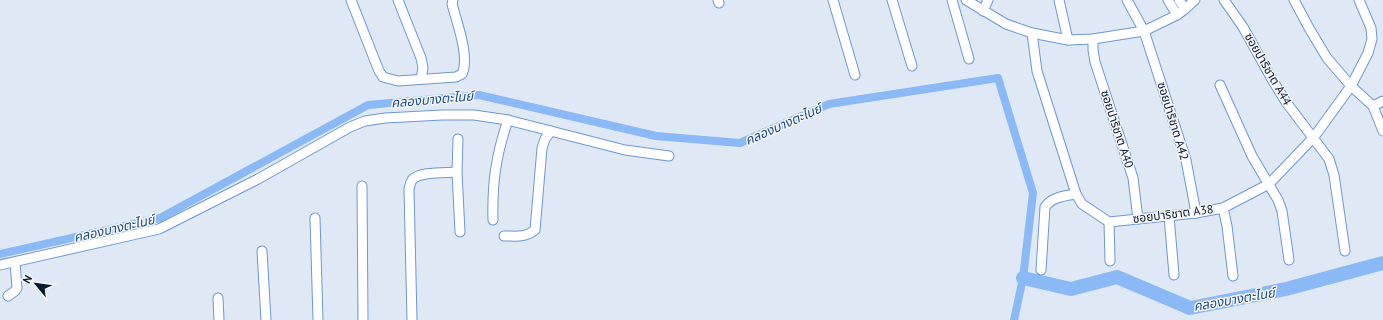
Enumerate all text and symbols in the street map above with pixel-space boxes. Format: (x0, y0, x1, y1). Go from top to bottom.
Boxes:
street label: ซอยปาริชาต A44 (1242, 30, 1295, 108)
street label: ซอยปาริชาต A42 (1154, 80, 1193, 162)
water label: คลองบางตะไนย์ (390, 87, 477, 112)
street label: ซอยปาริชาต A40 (1098, 88, 1137, 170)
water label: คลองบางตะไนย์ (742, 99, 827, 149)
street label: ซอยปาริชาต A38 (1132, 201, 1214, 226)
water label: คลองบางตะไนย์ (72, 210, 159, 246)
north arrow (16, 264, 56, 304)
text: N (19, 273, 35, 286)
water label: คลองบางตะไนย์ (1192, 283, 1279, 315)

